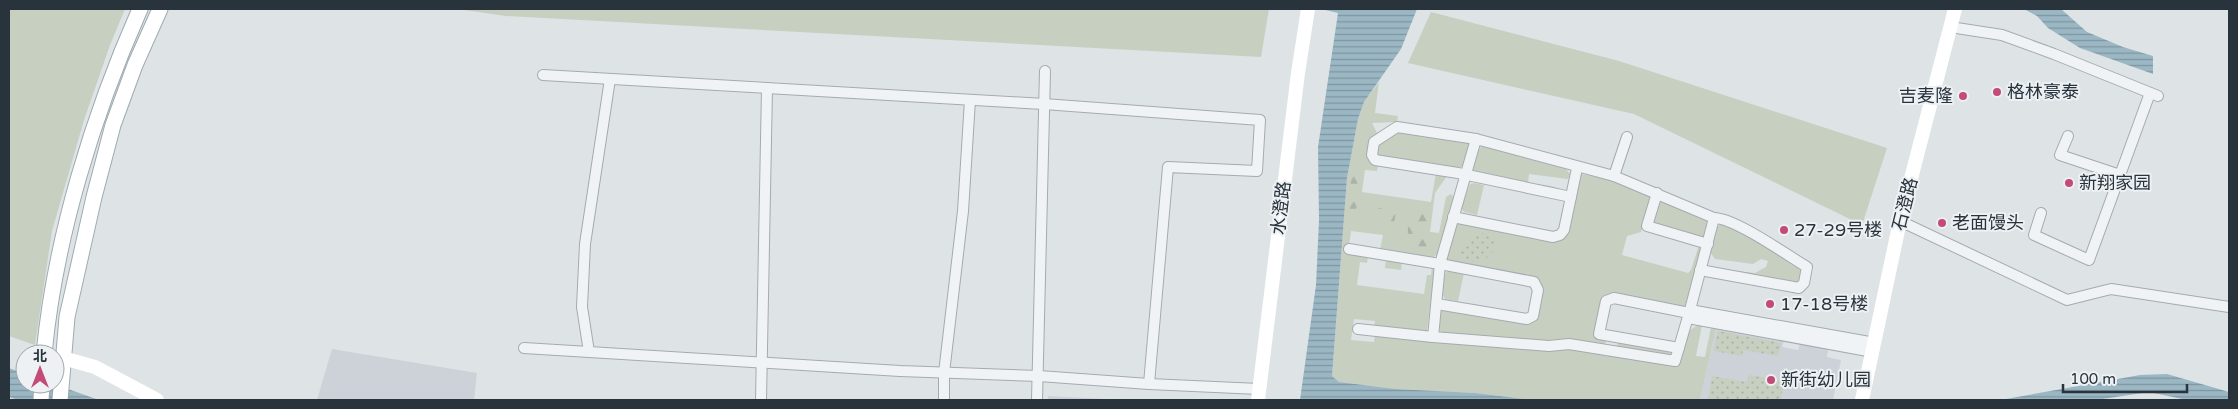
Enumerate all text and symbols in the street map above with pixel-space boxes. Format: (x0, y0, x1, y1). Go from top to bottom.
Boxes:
place label: 格林豪泰 (2007, 81, 2079, 103)
place label: 吉麦隆 (1899, 85, 1953, 107)
marker: 格林豪泰 (1991, 86, 2003, 98)
marker: 吉麦隆 (1957, 90, 1969, 102)
place label: 新翔家园 (2079, 172, 2151, 194)
street label: 石澄路 (1888, 175, 1922, 233)
marker: 新翔家园 (2063, 177, 2075, 189)
street label: 水澄路 (1267, 180, 1295, 236)
place label: 老面馒头 (1952, 212, 2024, 234)
marker: 老面馒头 (1936, 217, 1948, 229)
place label: 27-29号楼 (1794, 219, 1882, 241)
marker: 27-29号楼 (1778, 224, 1790, 236)
place label: 17-18号楼 (1780, 293, 1868, 315)
marker: 17-18号楼 (1764, 298, 1776, 310)
north arrow (15, 344, 65, 394)
text: 北 (33, 348, 47, 365)
scale bar (2063, 362, 2187, 394)
place label: 新街幼儿园 (1781, 369, 1871, 391)
text: 100 m (2070, 370, 2116, 388)
marker: 新街幼儿园 (1765, 374, 1777, 386)

